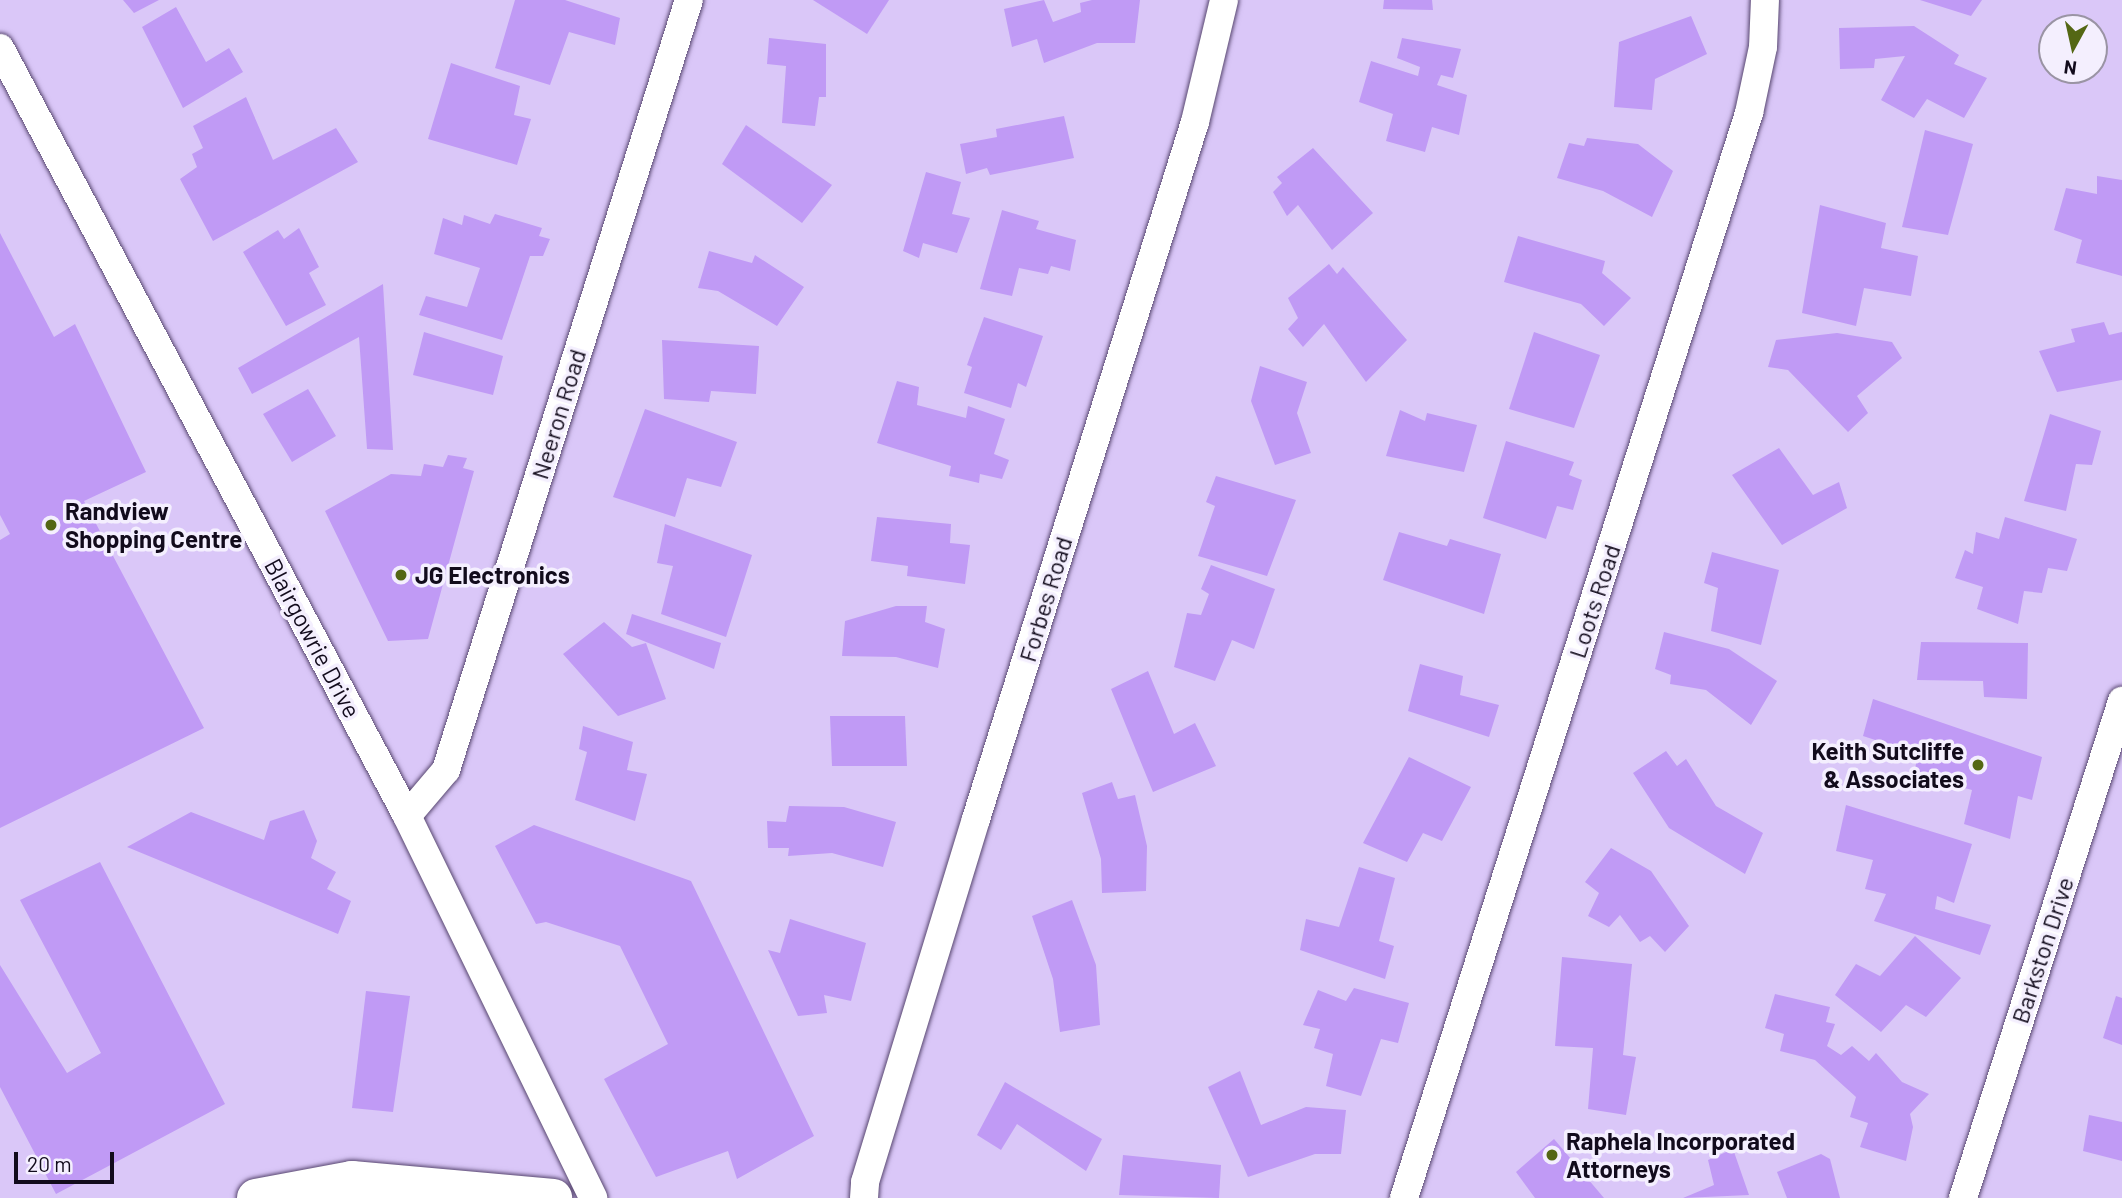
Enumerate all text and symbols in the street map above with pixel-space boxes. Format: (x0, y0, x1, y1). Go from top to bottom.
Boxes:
north arrow (2038, 14, 2108, 84)
text: N (2062, 56, 2078, 81)
street label: Neeron Road (525, 346, 591, 482)
place label: Randview Shopping Centre (65, 497, 242, 553)
marker: Randview Shopping Centre (43, 517, 59, 533)
street label: Forbes Road (1012, 533, 1078, 665)
street label: Loots Road (1562, 541, 1626, 661)
street label: Blairgowrie Drive (259, 554, 367, 722)
place label: JG Electronics (415, 561, 570, 589)
marker: JG Electronics (393, 567, 409, 583)
place label: Keith Sutcliffe & Associates (1811, 737, 1964, 793)
marker: Keith Sutcliffe & Associates (1970, 757, 1986, 773)
street label: Barkston Drive (2005, 873, 2079, 1027)
place label: Raphela Incorporated Attorneys (1566, 1127, 1795, 1183)
scale bar (18, 1138, 117, 1182)
marker: Raphela Incorporated Attorneys (1544, 1147, 1560, 1163)
text: 20 m (27, 1151, 72, 1176)

